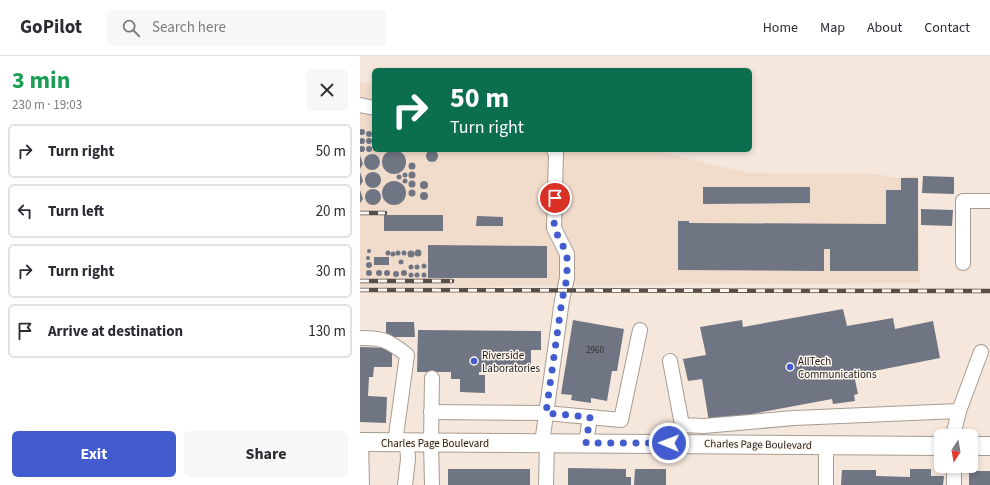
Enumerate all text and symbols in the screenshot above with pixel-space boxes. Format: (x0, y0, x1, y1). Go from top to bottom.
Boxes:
search box (106, 10, 386, 46)
text: GoPilot (20, 14, 82, 41)
icon: search (120, 17, 142, 39)
text: Search here (152, 17, 226, 38)
text: Home (763, 18, 798, 38)
text: Map (820, 18, 845, 38)
text: About (867, 18, 902, 38)
text: Contact (924, 18, 970, 38)
text: 3 min (12, 63, 70, 98)
button: close (306, 69, 348, 111)
text: 50 m (450, 78, 509, 118)
icon: right (384, 84, 436, 136)
text: 230 m · 19:03 (12, 96, 82, 114)
text: Turn right (450, 115, 524, 140)
icon: right (14, 140, 36, 162)
text: Turn right (48, 141, 114, 162)
text: 50 m (316, 141, 346, 162)
pin (538, 181, 572, 215)
icon: arrive (544, 187, 566, 209)
icon: left (14, 200, 36, 222)
text: Turn left (48, 201, 104, 222)
text: 20 m (316, 201, 346, 222)
icon: right (14, 260, 36, 282)
text: Turn right (48, 261, 114, 282)
text: 30 m (316, 261, 346, 282)
icon: arrive (14, 320, 36, 342)
text: Arrive at destination (48, 321, 183, 342)
text: 130 m (308, 321, 346, 342)
house number: 2960 (586, 344, 604, 357)
place label: Riverside Laboratories (482, 348, 540, 376)
place label: AllTech Communications (798, 354, 877, 382)
marker: Riverside Laboratories (469, 356, 479, 366)
marker: AllTech Communications (785, 362, 795, 372)
position arrow (648, 422, 690, 464)
north arrow (934, 429, 978, 473)
map controls (934, 429, 978, 473)
button: Exit (12, 431, 176, 477)
button: Share (184, 431, 348, 477)
street label: Charles Page Boulevard (381, 436, 489, 451)
street label: Charles Page Boulevard (704, 436, 812, 453)

